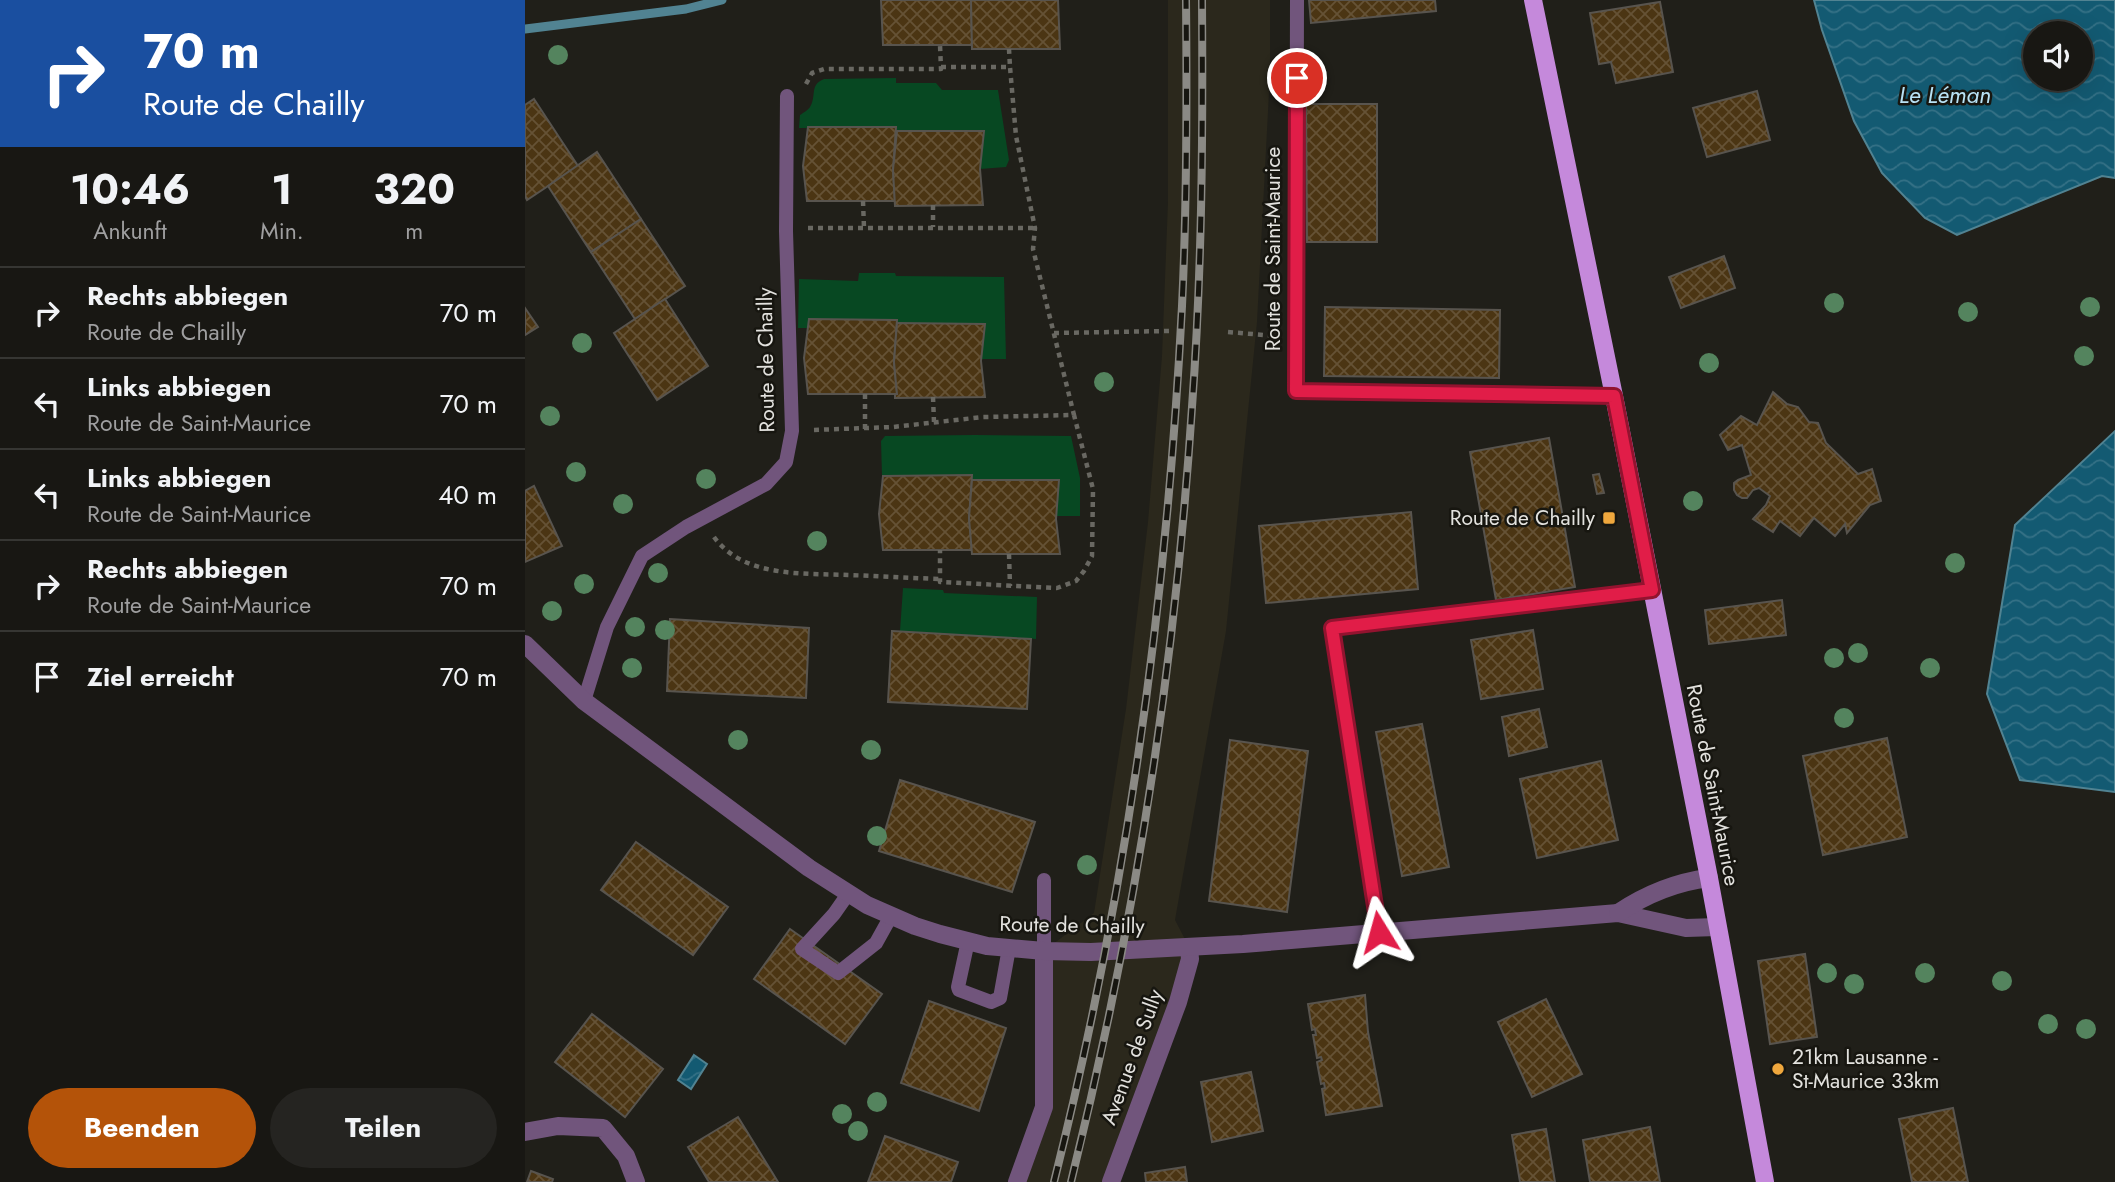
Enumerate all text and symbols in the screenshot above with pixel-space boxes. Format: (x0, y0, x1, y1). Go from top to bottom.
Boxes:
text: 70 m (143, 16, 260, 86)
map controls (2023, 21, 2093, 91)
button: sound (2023, 21, 2093, 91)
icon: right (28, 28, 119, 119)
pin (1267, 48, 1327, 108)
icon: arrive (1278, 59, 1316, 97)
water label: Le Léman (1899, 78, 1991, 112)
text: Route de Chailly (143, 81, 365, 127)
street label: Route de Saint-Maurice (1258, 146, 1288, 351)
text: 10:46 (70, 159, 190, 220)
text: 1 (271, 159, 293, 220)
text: 320 (374, 159, 455, 220)
text: Ankunft (93, 214, 167, 248)
text: Min. (260, 214, 304, 248)
text: m (405, 214, 423, 248)
text: Rechts abbiegen (87, 277, 288, 315)
street label: Route de Chailly (750, 286, 782, 433)
icon: right (28, 294, 66, 332)
text: 70 m (440, 294, 497, 332)
text: Route de Chailly (87, 315, 246, 349)
text: Links abbiegen (87, 368, 271, 406)
icon: left (28, 385, 66, 423)
text: 70 m (440, 385, 497, 423)
text: Route de Saint-Maurice (87, 406, 311, 440)
text: Links abbiegen (87, 459, 271, 497)
icon: left (28, 476, 66, 514)
text: 40 m (438, 476, 497, 514)
text: Route de Saint-Maurice (87, 497, 311, 531)
place label: Route de Chailly (1450, 503, 1596, 533)
marker: Route de Chailly (1601, 510, 1617, 526)
text: Rechts abbiegen (87, 550, 288, 588)
icon: right (28, 567, 66, 605)
text: 70 m (440, 567, 497, 605)
text: Route de Saint-Maurice (87, 588, 311, 622)
icon: arrive (28, 658, 66, 696)
text: Ziel erreicht (87, 658, 234, 696)
text: 70 m (440, 658, 497, 696)
street label: Route de Saint-Maurice (1679, 682, 1747, 889)
position arrow (1342, 895, 1416, 969)
street label: Route de Chailly (999, 909, 1146, 941)
street label: Avenue de Sully (1094, 984, 1171, 1129)
place label: 21km Lausanne - St-Maurice 33km (1792, 1042, 1939, 1096)
marker: 21km Lausanne - St-Maurice 33km (1770, 1061, 1786, 1077)
button: Beenden (28, 1088, 256, 1168)
button: Teilen (270, 1088, 497, 1168)

